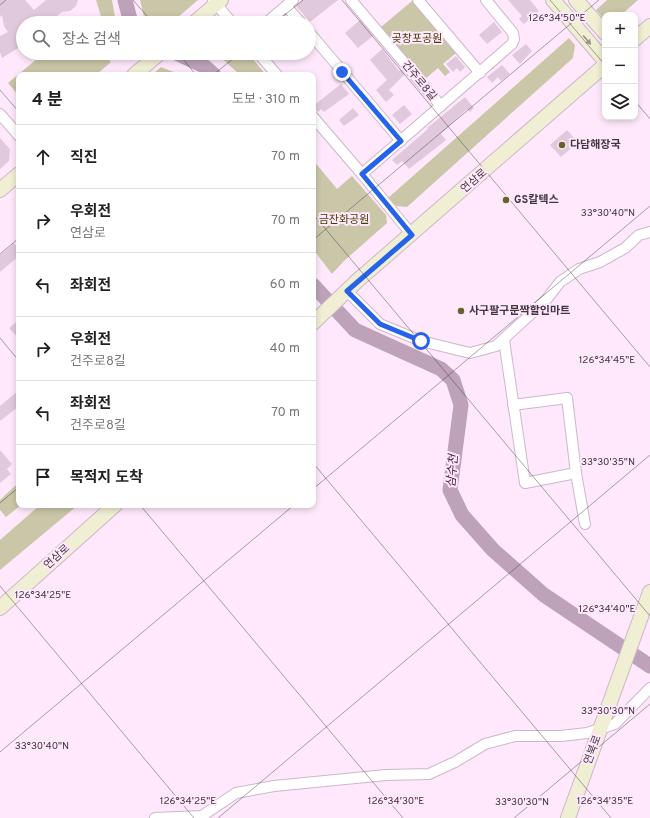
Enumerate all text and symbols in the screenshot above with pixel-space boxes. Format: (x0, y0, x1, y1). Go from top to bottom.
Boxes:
text: 126°34'50"E (529, 12, 585, 25)
map controls (602, 12, 638, 120)
button: + (602, 12, 638, 48)
search box (16, 16, 316, 60)
icon: search (30, 27, 52, 49)
text: 장소 검색 (62, 31, 121, 50)
park label: 곶창포공원 (392, 32, 442, 46)
one-way arrow (583, 35, 592, 46)
button: − (602, 48, 638, 84)
street label: 건주로8길 (398, 58, 440, 104)
route end (333, 63, 351, 81)
button: layers (602, 84, 638, 120)
text: 4 분 (32, 90, 63, 112)
text: 도보 · 310 m (232, 92, 300, 108)
place label: 다담해장국 (570, 138, 621, 152)
marker: 다담해장국 (557, 140, 567, 150)
icon: ahead (32, 146, 54, 168)
text: 직진 (70, 149, 98, 168)
text: 70 m (271, 149, 300, 165)
street label: 연삼로 (458, 166, 490, 196)
place label: GS칼텍스 (514, 193, 559, 207)
marker: GS칼텍스 (501, 195, 511, 205)
text: 우회전 (70, 203, 111, 222)
text: 33°30'40"N (581, 207, 635, 220)
icon: right (32, 210, 54, 232)
text: 70 m (271, 213, 300, 229)
park label: 금잔화공원 (319, 213, 369, 227)
text: 연삼로 (70, 226, 106, 242)
icon: left (32, 274, 54, 296)
text: 좌회전 (70, 277, 111, 296)
text: 60 m (270, 277, 300, 293)
place label: 사구팔구문짝할인마트 (469, 304, 570, 318)
marker: 사구팔구문짝할인마트 (456, 306, 466, 316)
text: 우회전 (70, 331, 111, 350)
route start (412, 332, 430, 350)
icon: right (32, 338, 54, 360)
text: 40 m (270, 341, 300, 357)
text: 건주로8길 (70, 354, 126, 370)
text: 126°34'45"E (579, 354, 635, 367)
text: 좌회전 (70, 395, 111, 414)
icon: left (32, 402, 54, 424)
text: 70 m (271, 405, 300, 421)
text: 건주로8길 (70, 418, 126, 434)
water label: 삼수천 (444, 452, 463, 488)
text: 33°30'35"N (581, 456, 635, 469)
icon: arrive (32, 466, 54, 488)
text: 목적지 도착 (70, 469, 143, 488)
street label: 연삼로 (41, 542, 73, 572)
text: 126°34'25"E (15, 589, 71, 602)
text: 126°34'40"E (579, 603, 635, 616)
text: 33°30'30"N (581, 705, 635, 718)
street label: 연북로 (581, 733, 605, 767)
text: 33°30'40"N (15, 740, 69, 753)
text: 126°34'25"E (160, 795, 216, 808)
text: 126°34'30"E (368, 795, 424, 808)
text: 126°34'35"E (577, 795, 633, 808)
text: 33°30'30"N (495, 796, 549, 809)

